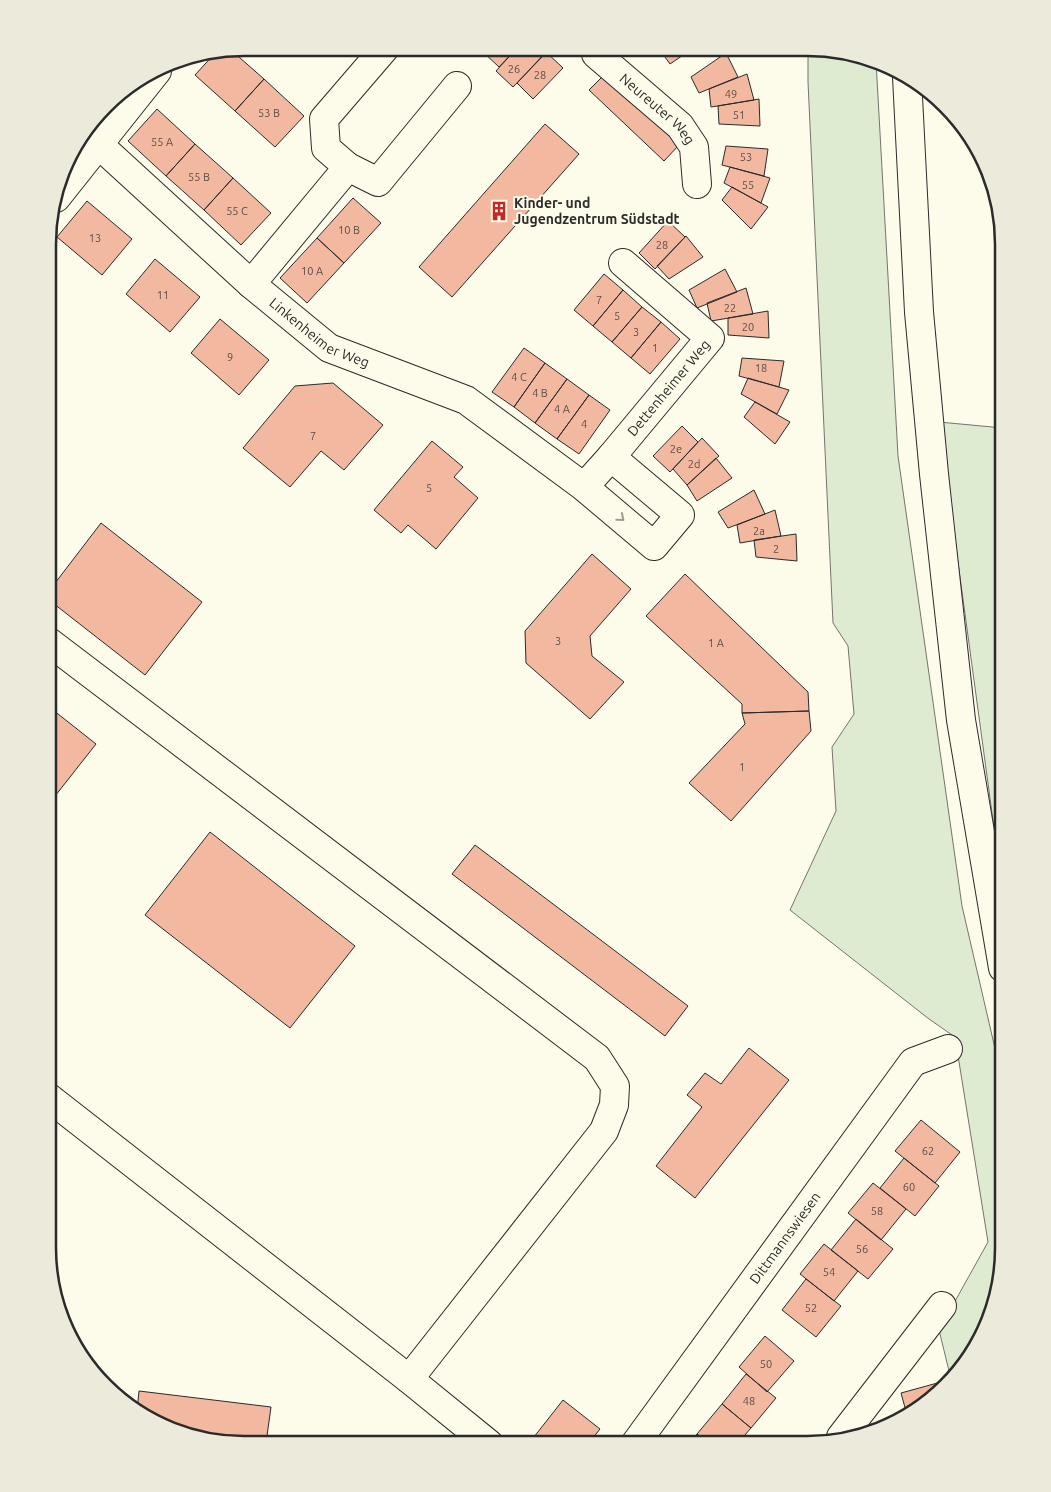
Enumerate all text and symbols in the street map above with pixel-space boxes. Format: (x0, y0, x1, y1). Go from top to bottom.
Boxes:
house number: 26 (508, 63, 520, 75)
house number: 28 (534, 69, 546, 81)
street label: Neureuter Weg (617, 70, 698, 147)
house number: 49 (725, 88, 737, 100)
house number: 53 B (258, 107, 280, 119)
house number: 51 (733, 109, 745, 121)
house number: 55 A (151, 136, 174, 148)
house number: 53 (740, 151, 752, 163)
house number: 55 B (188, 171, 210, 183)
house number: 55 (742, 179, 754, 191)
place label: Kinder- und Jugendzentrum Südstadt (514, 195, 680, 227)
building icon: Kinder- und Jugendzentrum Südstadt (488, 200, 510, 222)
house number: 55 C (226, 205, 248, 217)
house number: 10 B (338, 224, 360, 236)
house number: 13 (89, 232, 101, 244)
house number: 28 (656, 239, 668, 251)
house number: 10 A (301, 265, 324, 277)
house number: 11 (157, 289, 169, 301)
house number: 7 (596, 294, 602, 306)
street label: Linkenheimer Weg (266, 295, 372, 371)
house number: 22 (724, 302, 736, 314)
house number: 5 (614, 310, 620, 322)
house number: 20 (742, 321, 754, 333)
house number: 3 (633, 326, 639, 338)
street label: Dettenheimer Weg (624, 336, 713, 439)
house number: 1 (652, 342, 658, 354)
house number: 9 (227, 351, 233, 363)
house number: 18 (755, 362, 767, 374)
house number: 4 C (511, 371, 527, 383)
house number: 4 B (532, 387, 548, 399)
house number: 4 A (554, 403, 571, 415)
house number: 4 (581, 418, 587, 430)
house number: 7 (310, 430, 316, 442)
house number: 2e (670, 443, 682, 455)
house number: 2d (688, 458, 700, 470)
house number: 5 (426, 482, 432, 494)
one-way arrow (615, 513, 624, 521)
house number: 2a (753, 525, 765, 537)
house number: 2 (773, 543, 779, 555)
house number: 3 (555, 635, 561, 647)
house number: 1 A (708, 637, 725, 649)
house number: 1 (739, 761, 745, 773)
house number: 62 (922, 1145, 934, 1157)
house number: 60 (903, 1181, 915, 1193)
street label: Dittmannswiesen (746, 1189, 824, 1287)
house number: 58 (871, 1205, 883, 1217)
house number: 56 (856, 1243, 868, 1255)
house number: 54 (823, 1266, 835, 1278)
house number: 52 (805, 1302, 817, 1314)
house number: 50 (760, 1358, 772, 1370)
house number: 48 (743, 1395, 755, 1407)

